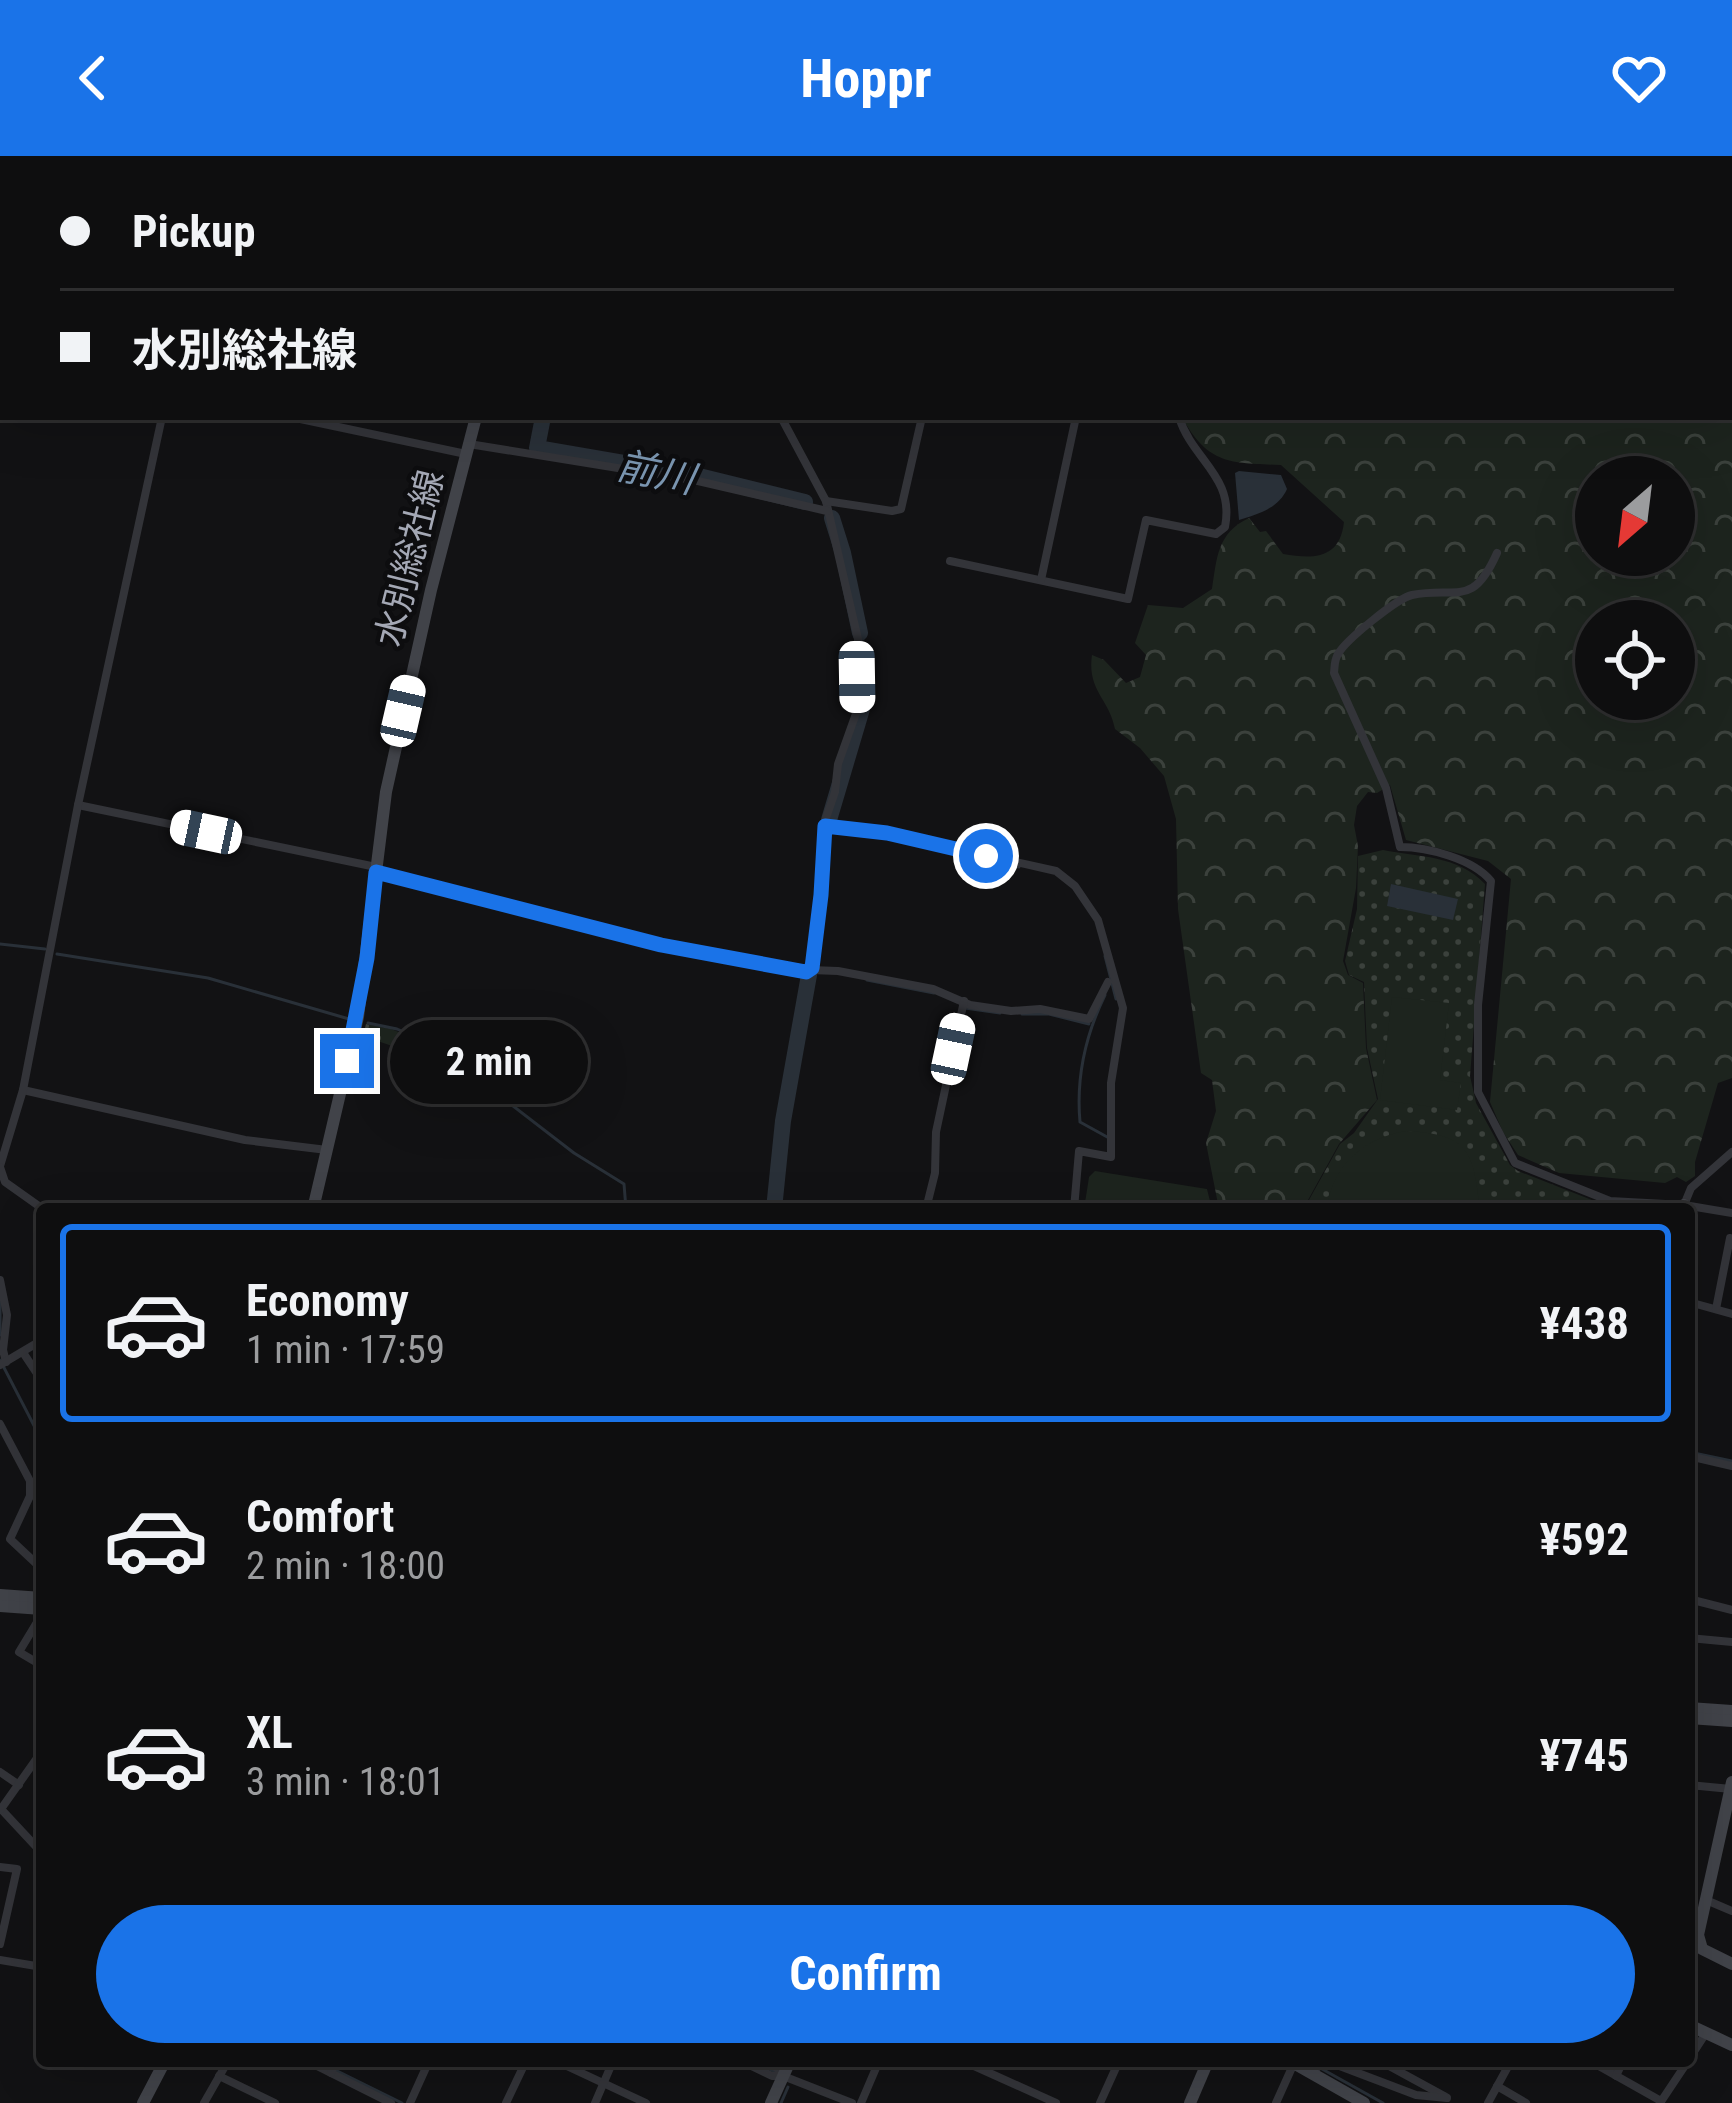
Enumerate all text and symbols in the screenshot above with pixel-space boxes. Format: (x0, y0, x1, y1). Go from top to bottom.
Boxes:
icon: back (60, 45, 126, 111)
icon: heart (1606, 45, 1672, 111)
text: Hoppr (800, 47, 932, 110)
text: Pickup (132, 205, 256, 258)
text: 水別総社線 (132, 324, 357, 377)
water label: 前川 (613, 443, 702, 504)
north arrow (1575, 456, 1695, 576)
map controls (1575, 456, 1695, 720)
street label: 水別総社線 (368, 466, 452, 651)
button: locate (1575, 600, 1695, 720)
car (838, 641, 876, 713)
car (377, 672, 429, 750)
car (167, 807, 245, 857)
route start (959, 829, 1013, 883)
car (928, 1010, 978, 1088)
callout: 2 min (389, 1019, 587, 1103)
route end (320, 1034, 374, 1088)
text: 2 min (446, 1039, 532, 1085)
icon: car (102, 1269, 210, 1377)
text: Economy (246, 1274, 409, 1327)
text: ¥438 (1539, 1297, 1629, 1350)
text: 1 min · 17:59 (246, 1327, 445, 1373)
icon: car (102, 1485, 210, 1593)
text: Comfort (246, 1490, 394, 1543)
text: ¥592 (1539, 1513, 1629, 1566)
text: 2 min · 18:00 (246, 1543, 445, 1589)
icon: car (102, 1701, 210, 1809)
text: XL (246, 1706, 293, 1759)
text: ¥745 (1539, 1729, 1629, 1782)
text: 3 min · 18:01 (246, 1759, 445, 1805)
button: Confirm (96, 1905, 1635, 2043)

